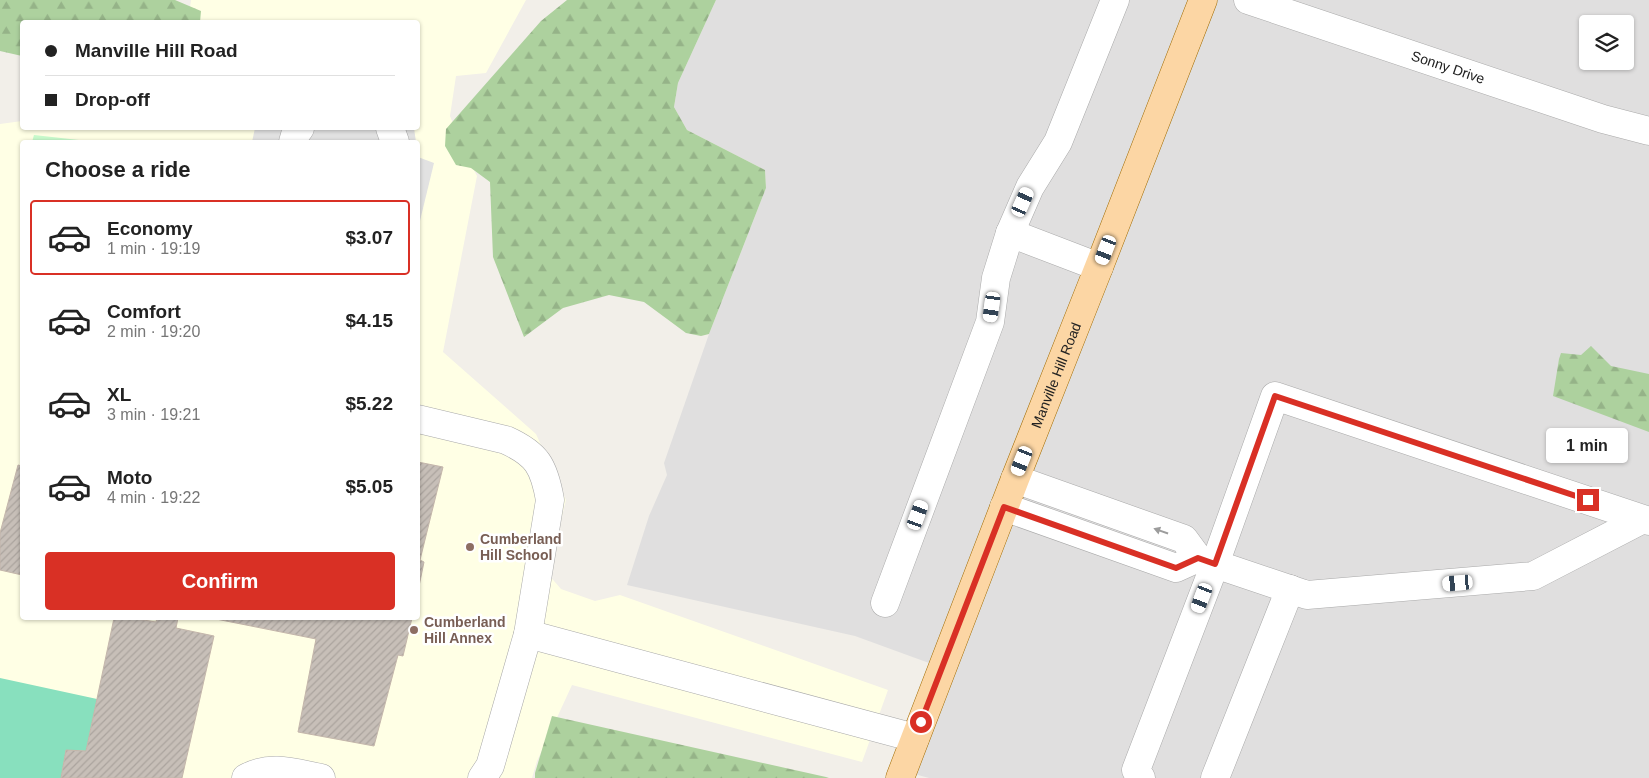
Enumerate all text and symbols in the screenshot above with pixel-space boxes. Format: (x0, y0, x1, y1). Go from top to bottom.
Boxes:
map controls (1579, 15, 1634, 70)
button: layers (1579, 15, 1634, 70)
text: Manville Hill Road (75, 40, 238, 61)
street label: Sonny Drive (1409, 47, 1487, 87)
text: Drop-off (75, 89, 150, 110)
text: Choose a ride (45, 157, 190, 182)
car (1010, 185, 1035, 219)
icon: car (47, 215, 92, 260)
text: Economy (107, 218, 193, 239)
text: $3.07 (345, 227, 393, 248)
car (1093, 233, 1118, 267)
text: 1 min · 19:19 (107, 240, 200, 257)
car (982, 291, 1001, 323)
icon: car (47, 298, 92, 343)
text: Comfort (107, 301, 181, 322)
text: $4.15 (345, 310, 393, 331)
street label: Manville Hill Road (1028, 320, 1084, 430)
text: 2 min · 19:20 (107, 323, 200, 340)
icon: car (47, 381, 92, 426)
text: XL (107, 384, 131, 405)
text: $5.22 (345, 393, 393, 414)
text: 3 min · 19:21 (107, 406, 200, 423)
callout: 1 min (1547, 428, 1629, 462)
text: 1 min (1566, 437, 1608, 454)
car (1009, 444, 1034, 478)
icon: car (47, 464, 92, 509)
text: Moto (107, 467, 152, 488)
text: $5.05 (345, 476, 393, 497)
text: 4 min · 19:22 (107, 489, 200, 506)
route end (1577, 489, 1599, 511)
car (905, 498, 930, 532)
one-way arrow (1153, 526, 1168, 534)
place label: Cumberland Hill School (480, 531, 562, 563)
marker: Cumberland Hill School (464, 541, 476, 553)
button: Confirm (45, 552, 395, 610)
car (1442, 574, 1473, 592)
car (1189, 581, 1214, 615)
place label: Cumberland Hill Annex (424, 614, 506, 646)
marker: Cumberland Hill Annex (408, 624, 420, 636)
route start (910, 711, 932, 733)

